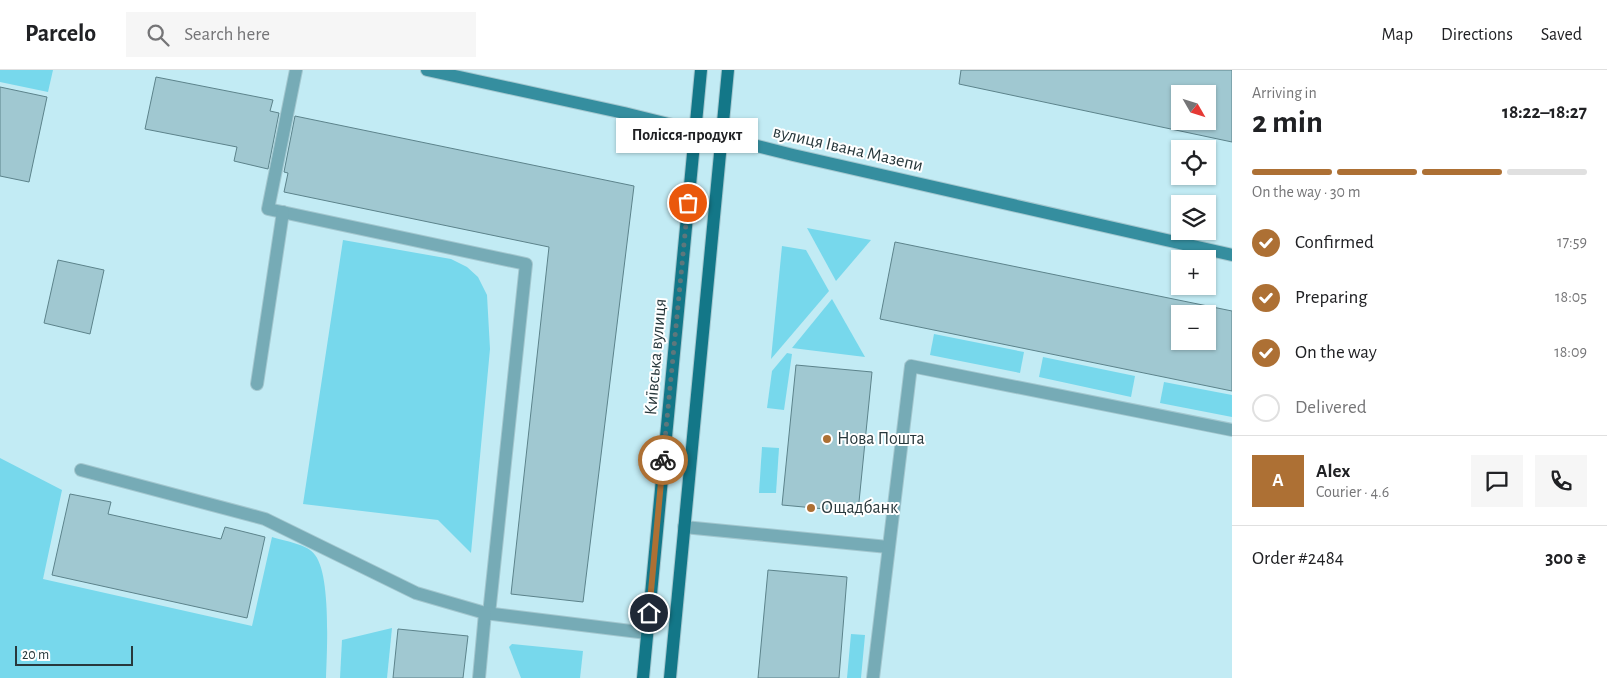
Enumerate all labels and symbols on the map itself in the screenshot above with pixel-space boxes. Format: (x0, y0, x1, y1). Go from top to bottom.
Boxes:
north arrow (1171, 85, 1216, 130)
callout: Полісся-продукт (617, 118, 759, 153)
street label: вулиця Івана Мазепи (771, 123, 925, 175)
pin (667, 182, 709, 224)
street label: Київська вулиця (642, 298, 670, 416)
place label: Нова Пошта (837, 430, 925, 448)
marker: Нова Пошта (821, 433, 833, 445)
courier (638, 435, 688, 485)
place label: Ощадбанк (821, 498, 899, 517)
marker: Ощадбанк (805, 502, 817, 514)
pin (628, 592, 670, 634)
scale bar (15, 643, 132, 666)

